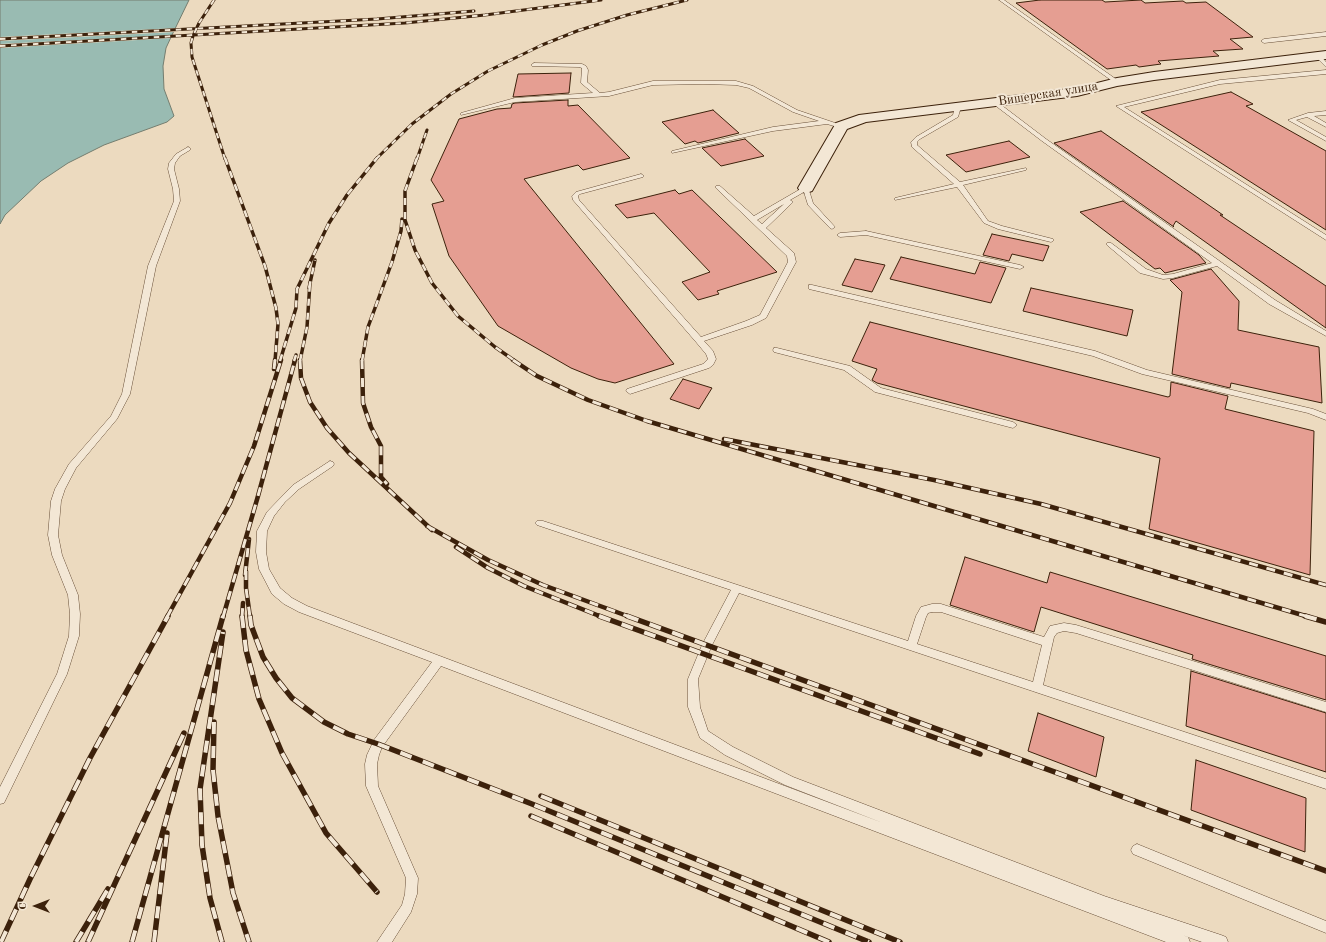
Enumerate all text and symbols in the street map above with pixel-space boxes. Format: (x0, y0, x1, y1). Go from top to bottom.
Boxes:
street label: Вишерская улица (997, 78, 1099, 110)
north arrow (16, 886, 56, 926)
text: С (18, 902, 29, 910)

